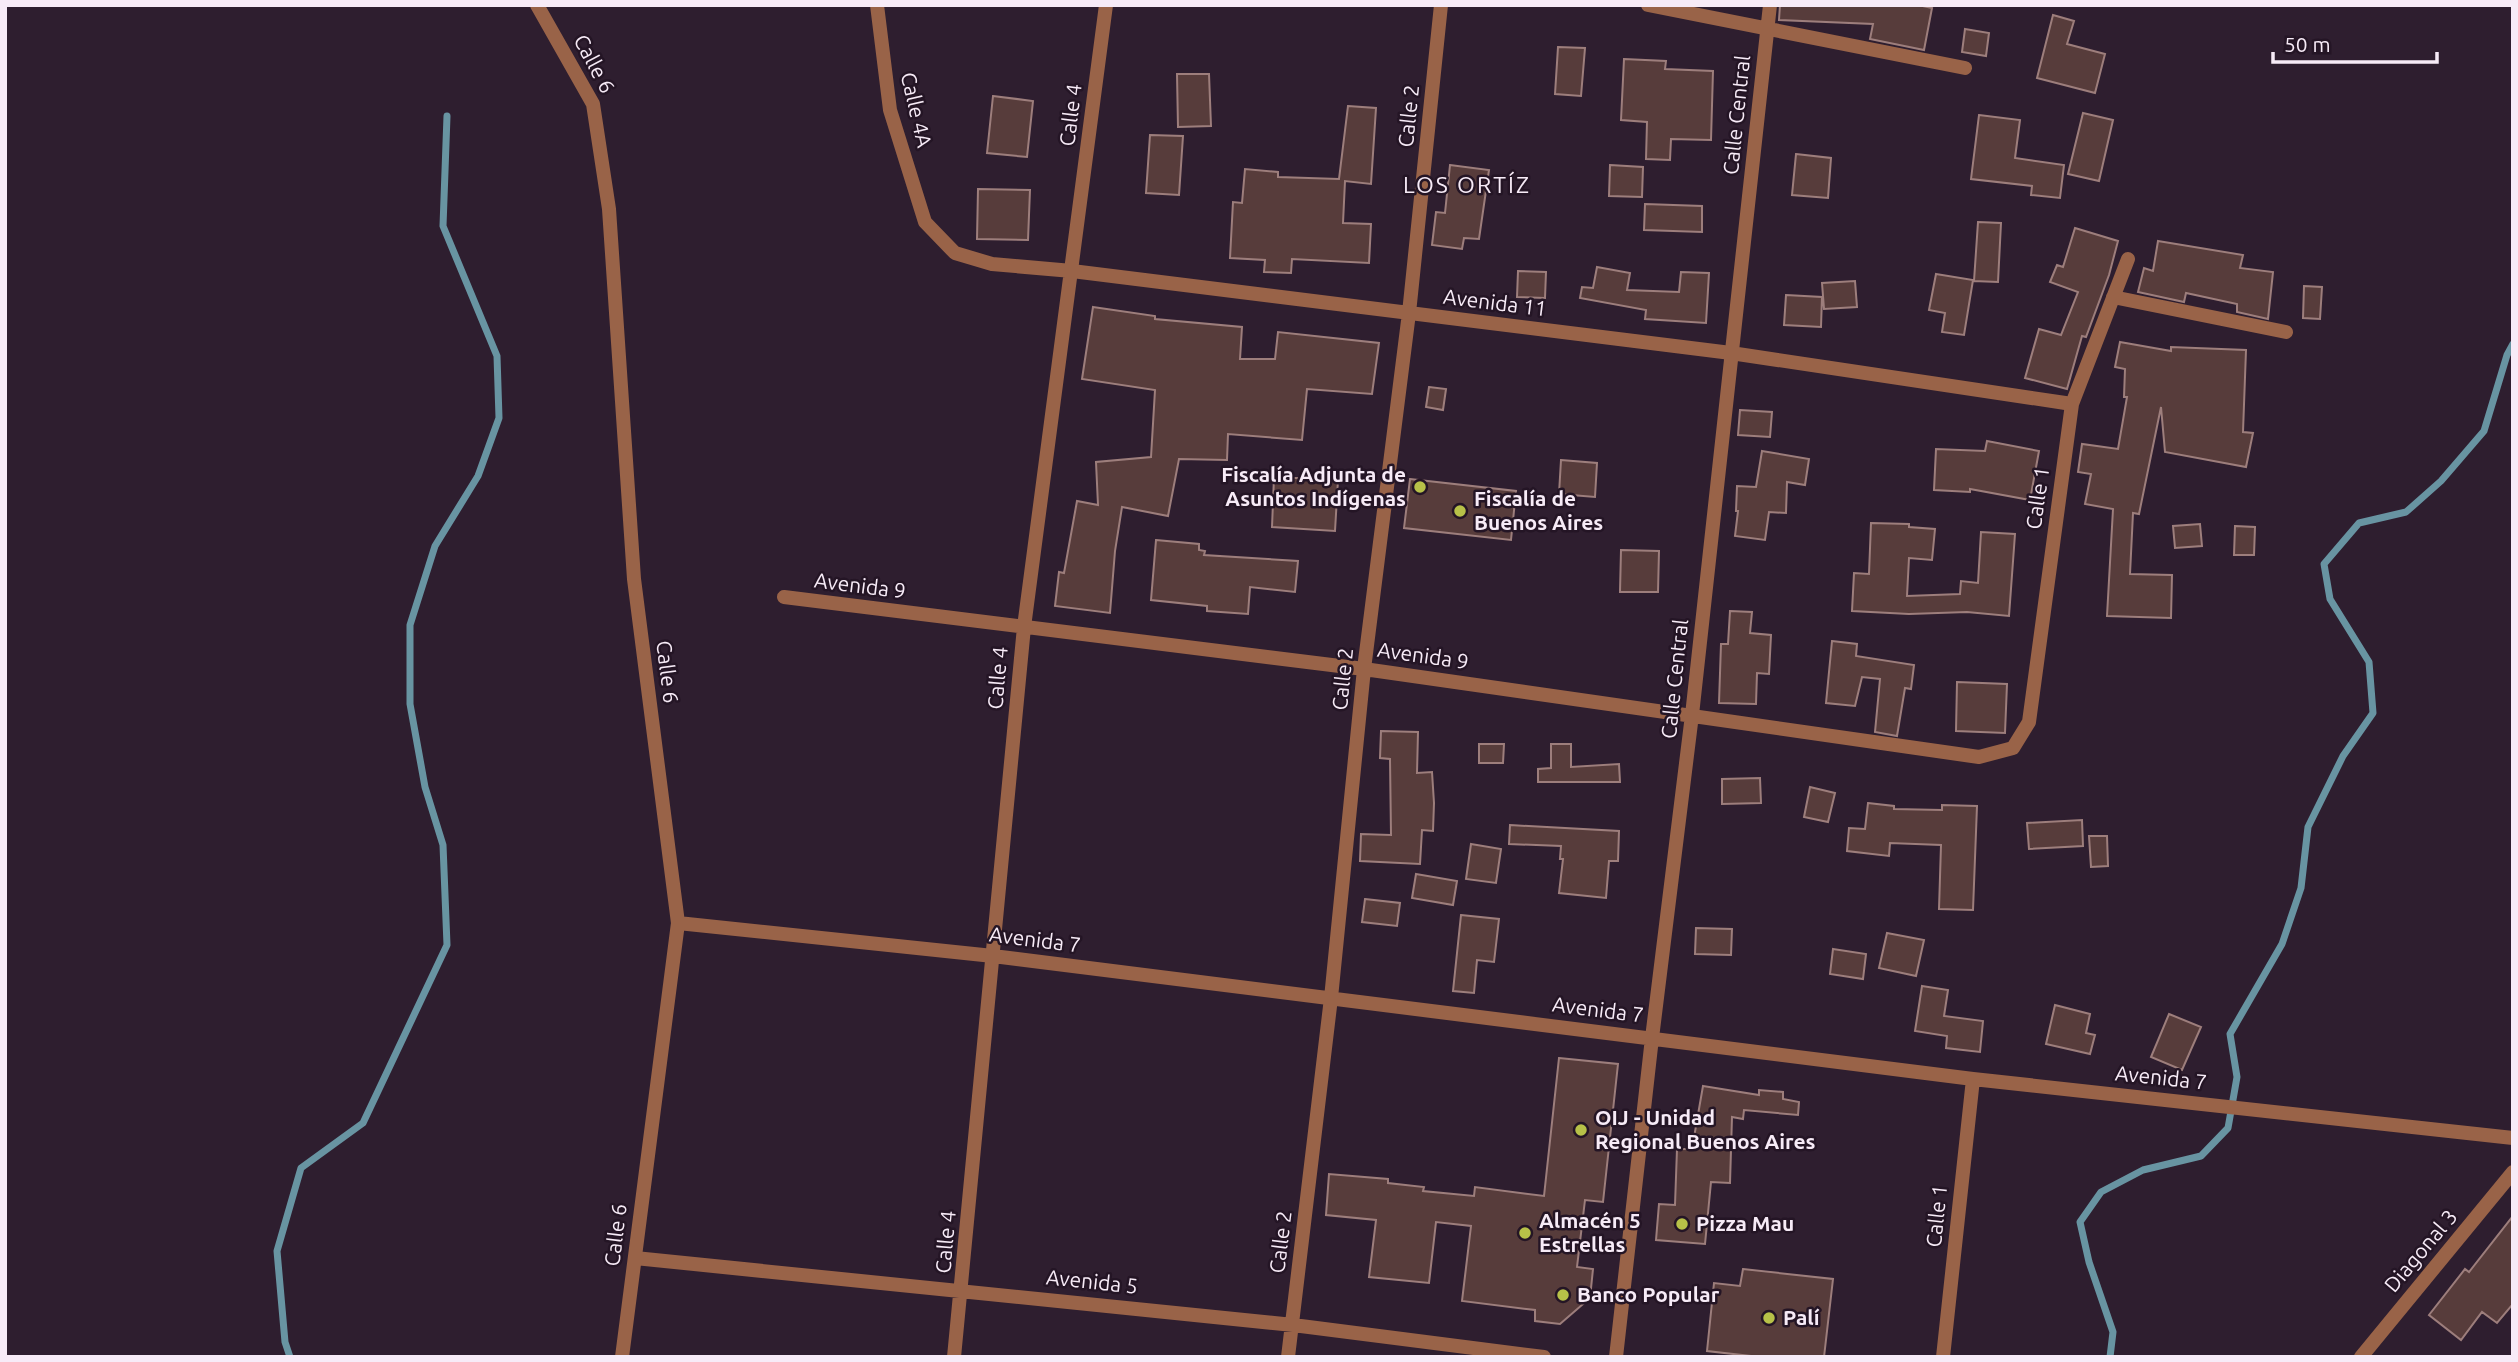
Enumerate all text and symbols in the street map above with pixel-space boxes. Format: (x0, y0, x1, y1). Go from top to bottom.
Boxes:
scale bar (2273, 21, 2438, 65)
street label: Calle 6 (570, 30, 620, 97)
text: 50 m (2284, 32, 2331, 56)
street label: Calle Central (1718, 54, 1754, 176)
street label: Calle 4A (897, 70, 937, 150)
street label: Calle 4 (1054, 82, 1086, 148)
street label: Calle 2 (1393, 83, 1423, 148)
district label: LOS ORTÍZ (1403, 171, 1531, 197)
street label: Avenida 11 (1442, 284, 1548, 320)
place label: Fiscalía Adjunta de Asuntos Indígenas (1221, 462, 1406, 510)
street label: Calle 1 (2021, 465, 2053, 531)
marker: Fiscalía Adjunta de Asuntos Indígenas (1412, 479, 1428, 495)
place label: Fiscalía de Buenos Aires (1474, 486, 1603, 534)
marker: Fiscalía de Buenos Aires (1452, 503, 1468, 519)
street label: Avenida 9 (813, 567, 907, 603)
street label: Calle Central (1656, 618, 1692, 740)
street label: Avenida 9 (1376, 637, 1470, 673)
street label: Calle 6 (652, 639, 684, 705)
street label: Calle 4 (982, 646, 1012, 710)
street label: Calle 2 (1327, 646, 1357, 711)
street label: Avenida 7 (988, 921, 1082, 957)
street label: Avenida 7 (1551, 991, 1645, 1027)
street label: Avenida 7 (2114, 1060, 2208, 1094)
place label: OIJ - Unidad Regional Buenos Aires (1595, 1105, 1816, 1153)
marker: OIJ - Unidad Regional Buenos Aires (1573, 1122, 1589, 1138)
street label: Calle 1 (1921, 1183, 1951, 1248)
street label: Calle 6 (599, 1202, 631, 1268)
street label: Diagonal 3 (2379, 1204, 2462, 1296)
place label: Almacén 5 Estrellas (1539, 1208, 1641, 1256)
street label: Calle 2 (1264, 1209, 1296, 1275)
street label: Calle 4 (930, 1210, 960, 1274)
place label: Pizza Mau (1696, 1211, 1794, 1235)
marker: Pizza Mau (1674, 1216, 1690, 1232)
marker: Almacén 5 Estrellas (1517, 1225, 1533, 1241)
street label: Avenida 5 (1045, 1264, 1139, 1298)
place label: Banco Popular (1577, 1282, 1720, 1306)
marker: Banco Popular (1555, 1287, 1571, 1303)
place label: Palí (1783, 1305, 1820, 1329)
marker: Palí (1761, 1310, 1777, 1326)

